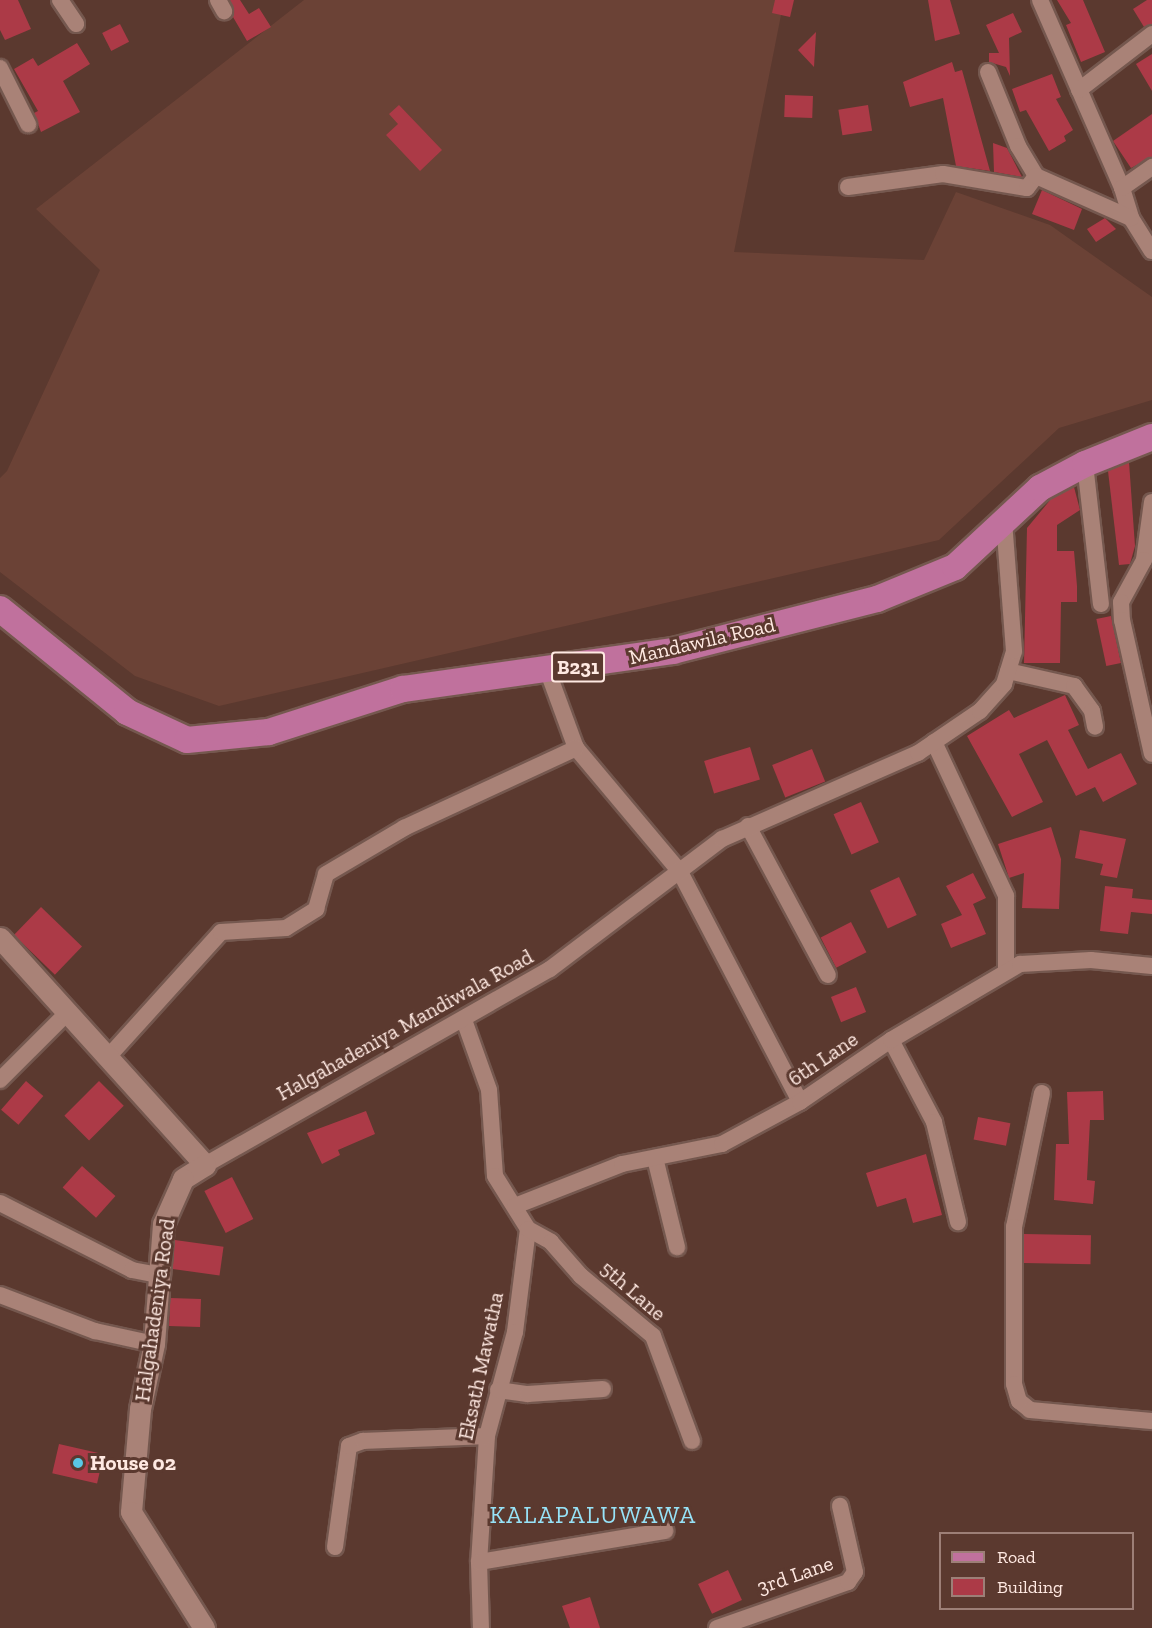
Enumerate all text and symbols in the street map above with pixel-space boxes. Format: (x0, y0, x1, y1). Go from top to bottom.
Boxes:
street label: Mandawila Road (626, 612, 778, 670)
road number: B231 (551, 650, 605, 684)
street label: Halgahadeniya Mandiwala Road (272, 944, 538, 1106)
street label: 6th Lane (783, 1026, 863, 1092)
street label: Halgahadeniya Road (130, 1217, 180, 1403)
street label: 5th Lane (595, 1256, 671, 1326)
street label: Eksath Mawatha (453, 1290, 509, 1442)
place label: House 02 (90, 1450, 176, 1476)
marker: House 02 (71, 1456, 85, 1470)
district label: KALAPALUWAWA (489, 1501, 697, 1529)
legend (939, 1532, 1134, 1610)
text: Road (997, 1546, 1036, 1568)
street label: 3rd Lane (754, 1550, 836, 1600)
text: Building (997, 1576, 1063, 1598)

